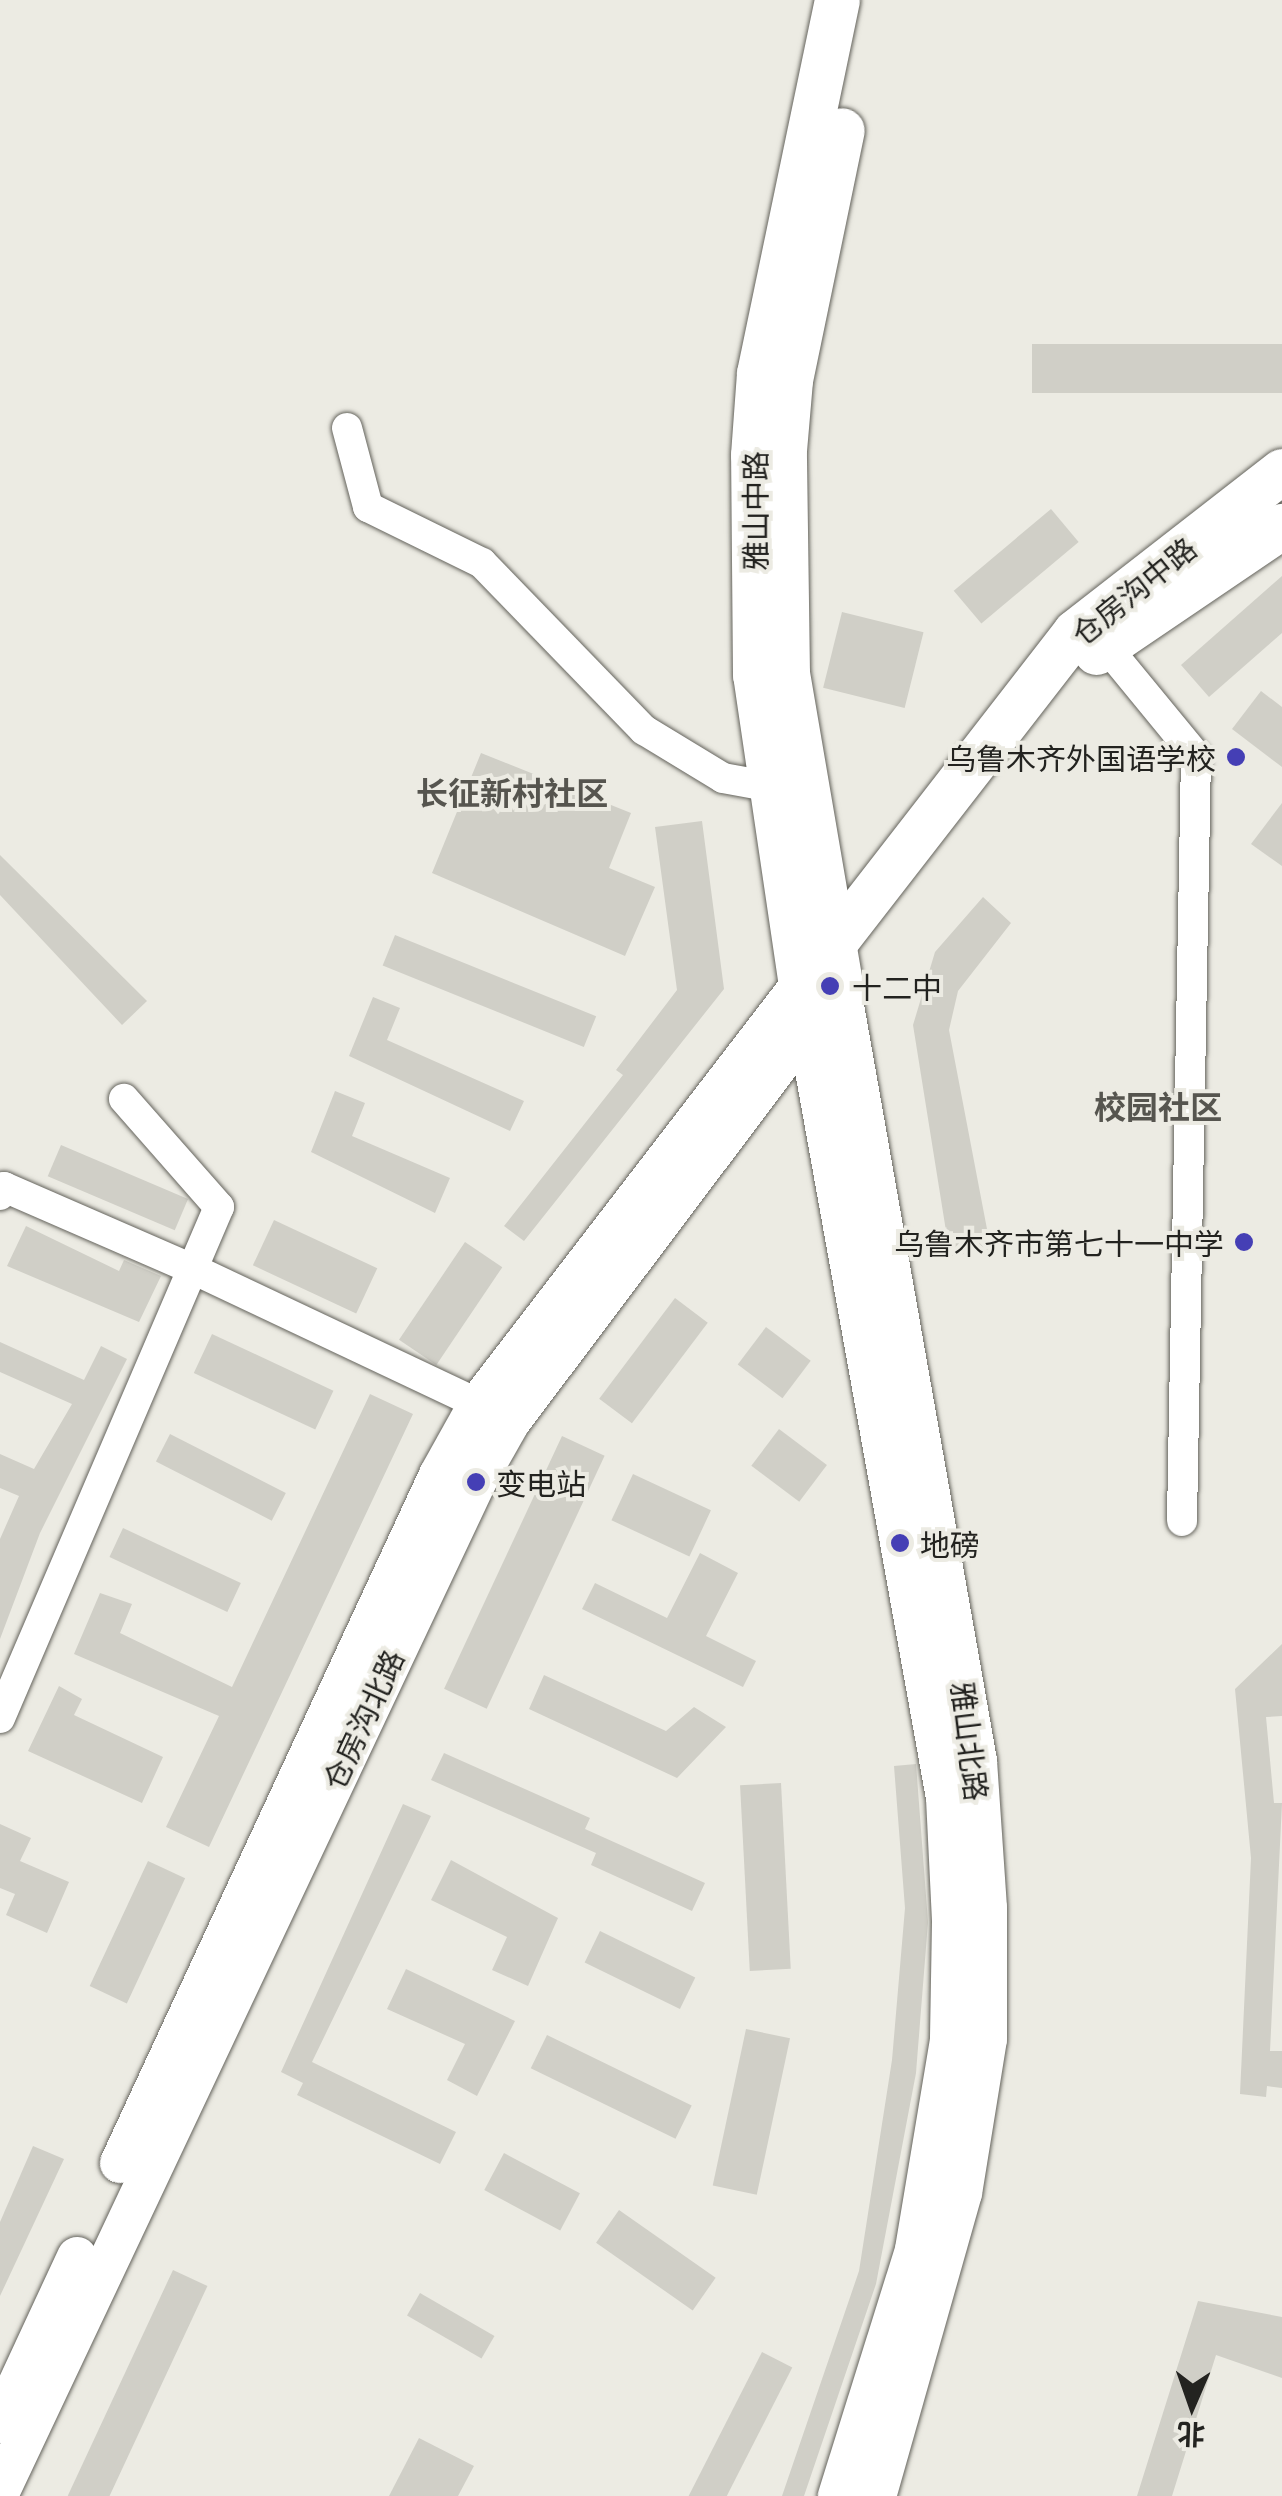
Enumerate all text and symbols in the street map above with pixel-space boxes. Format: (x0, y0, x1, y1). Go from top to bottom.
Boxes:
street label: 雅山中路 (736, 451, 772, 571)
street label: 仓房沟中路 (1063, 529, 1203, 651)
place label: 乌鲁木齐外国语学校 (946, 739, 1216, 775)
marker: 乌鲁木齐外国语学校 (1225, 746, 1247, 768)
district label: 长征新村社区 (416, 772, 608, 810)
place label: 十二中 (852, 968, 942, 1004)
marker: 十二中 (817, 973, 843, 999)
district label: 校园社区 (1094, 1086, 1222, 1124)
place label: 乌鲁木齐市第七十一中学 (894, 1224, 1224, 1260)
marker: 乌鲁木齐市第七十一中学 (1233, 1231, 1255, 1253)
place label: 变电站 (496, 1464, 586, 1500)
marker: 变电站 (465, 1471, 487, 1493)
place label: 地磅 (920, 1525, 980, 1561)
marker: 地磅 (889, 1532, 911, 1554)
street label: 仓房沟北路 (314, 1643, 410, 1795)
street label: 雅山北路 (946, 1679, 996, 1803)
north arrow (1142, 2356, 1242, 2456)
text: 北 (1176, 2416, 1206, 2456)

